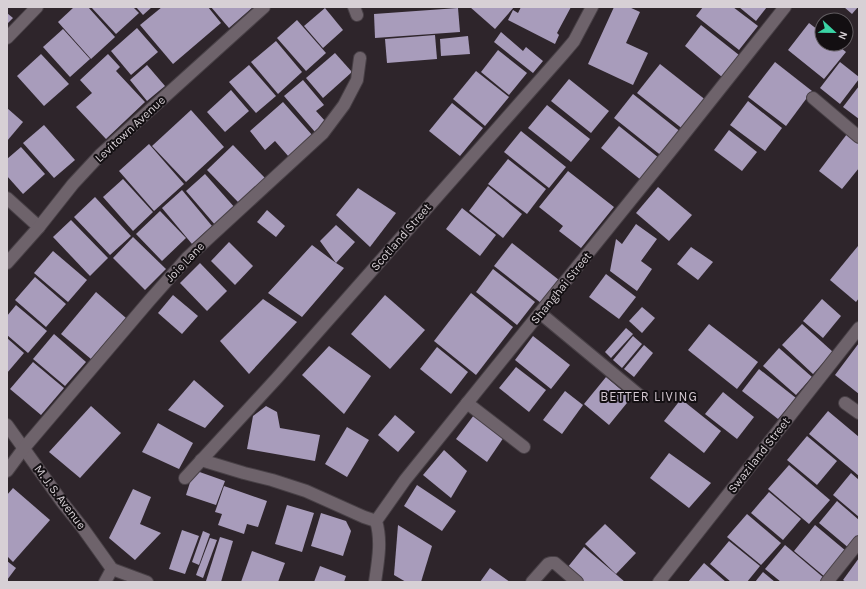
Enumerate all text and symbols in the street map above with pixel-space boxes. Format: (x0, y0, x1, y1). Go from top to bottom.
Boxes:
north arrow (814, 12, 854, 52)
text: N (835, 29, 850, 42)
street label: Levitown Avenue (92, 93, 168, 165)
street label: Scotland Street (368, 200, 434, 274)
street label: Joie Lane (163, 239, 207, 285)
street label: Shanghai Street (528, 249, 595, 327)
district label: BETTER LIVING (600, 389, 698, 404)
street label: Swaziland Street (725, 414, 793, 496)
street label: M. J. S. Avenue (31, 462, 89, 532)

